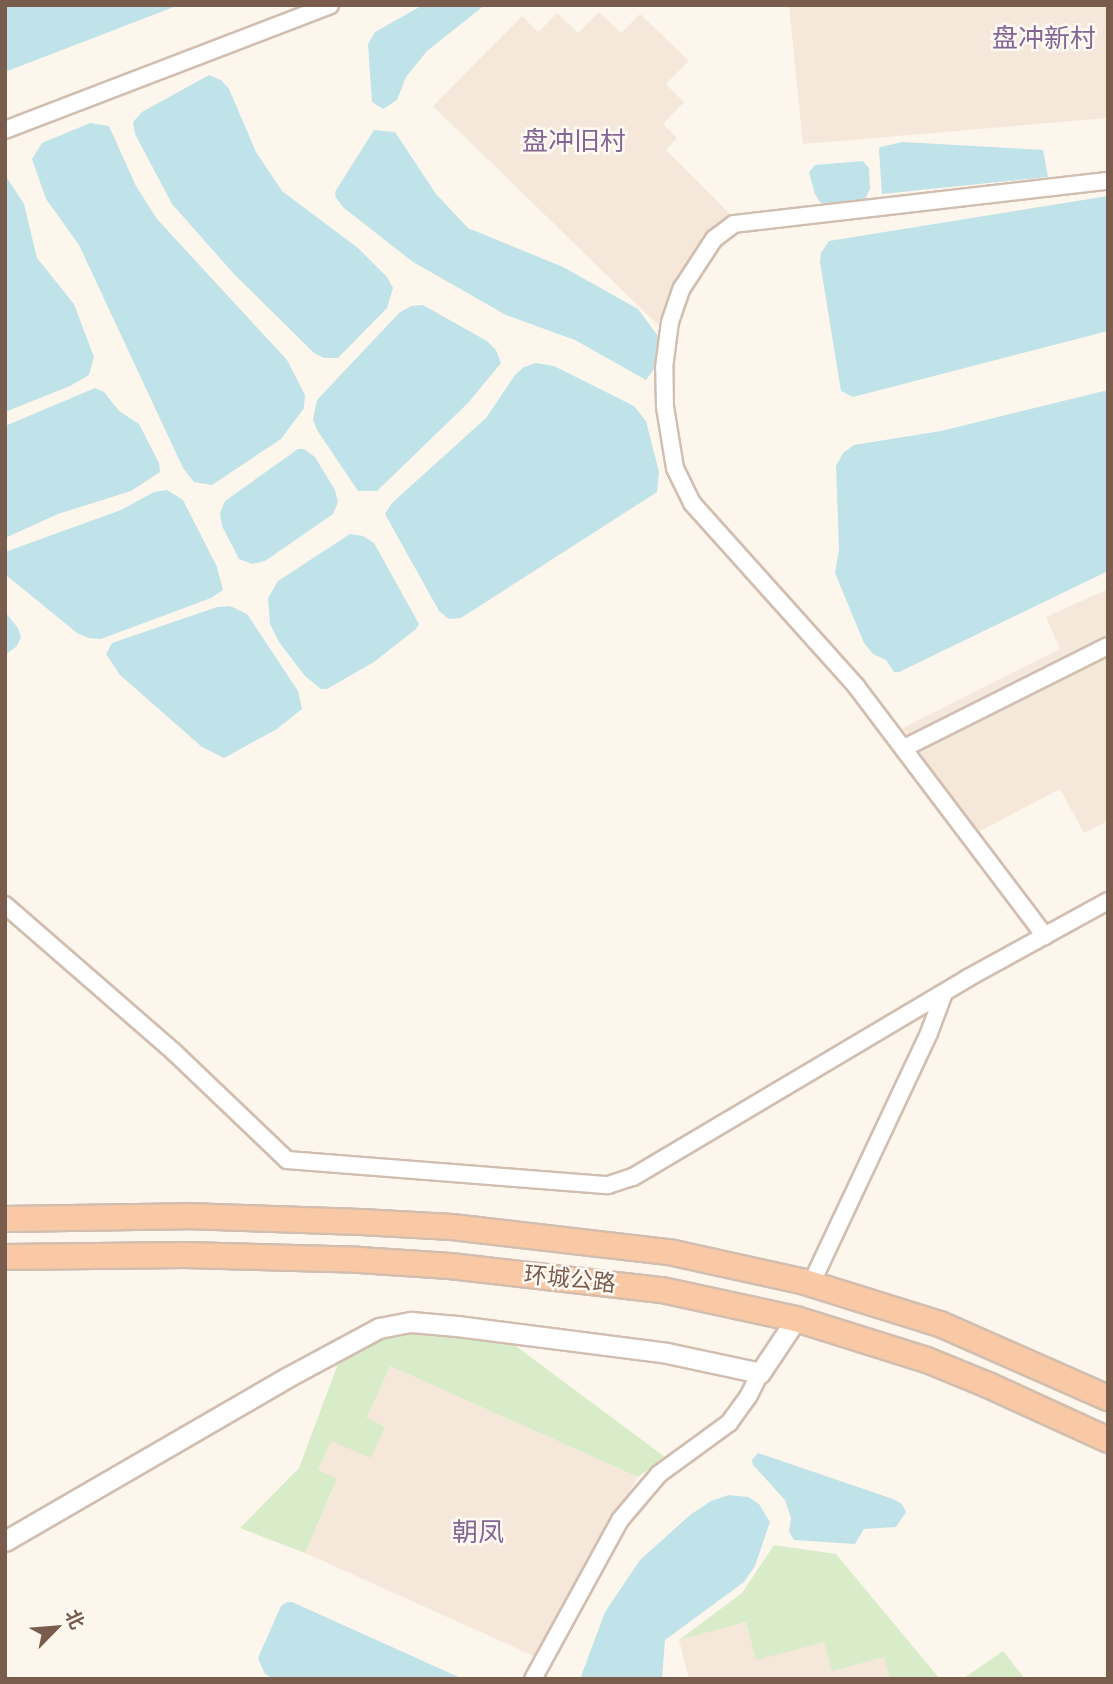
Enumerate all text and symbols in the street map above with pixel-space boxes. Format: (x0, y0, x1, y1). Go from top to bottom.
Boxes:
district label: 盘冲新村 (992, 21, 1096, 53)
district label: 盘冲旧村 (522, 124, 626, 156)
street label: 环城公路 (523, 1259, 617, 1297)
district label: 朝凤 (452, 1515, 504, 1547)
north arrow (21, 1593, 91, 1663)
text: 北 (61, 1605, 90, 1632)

